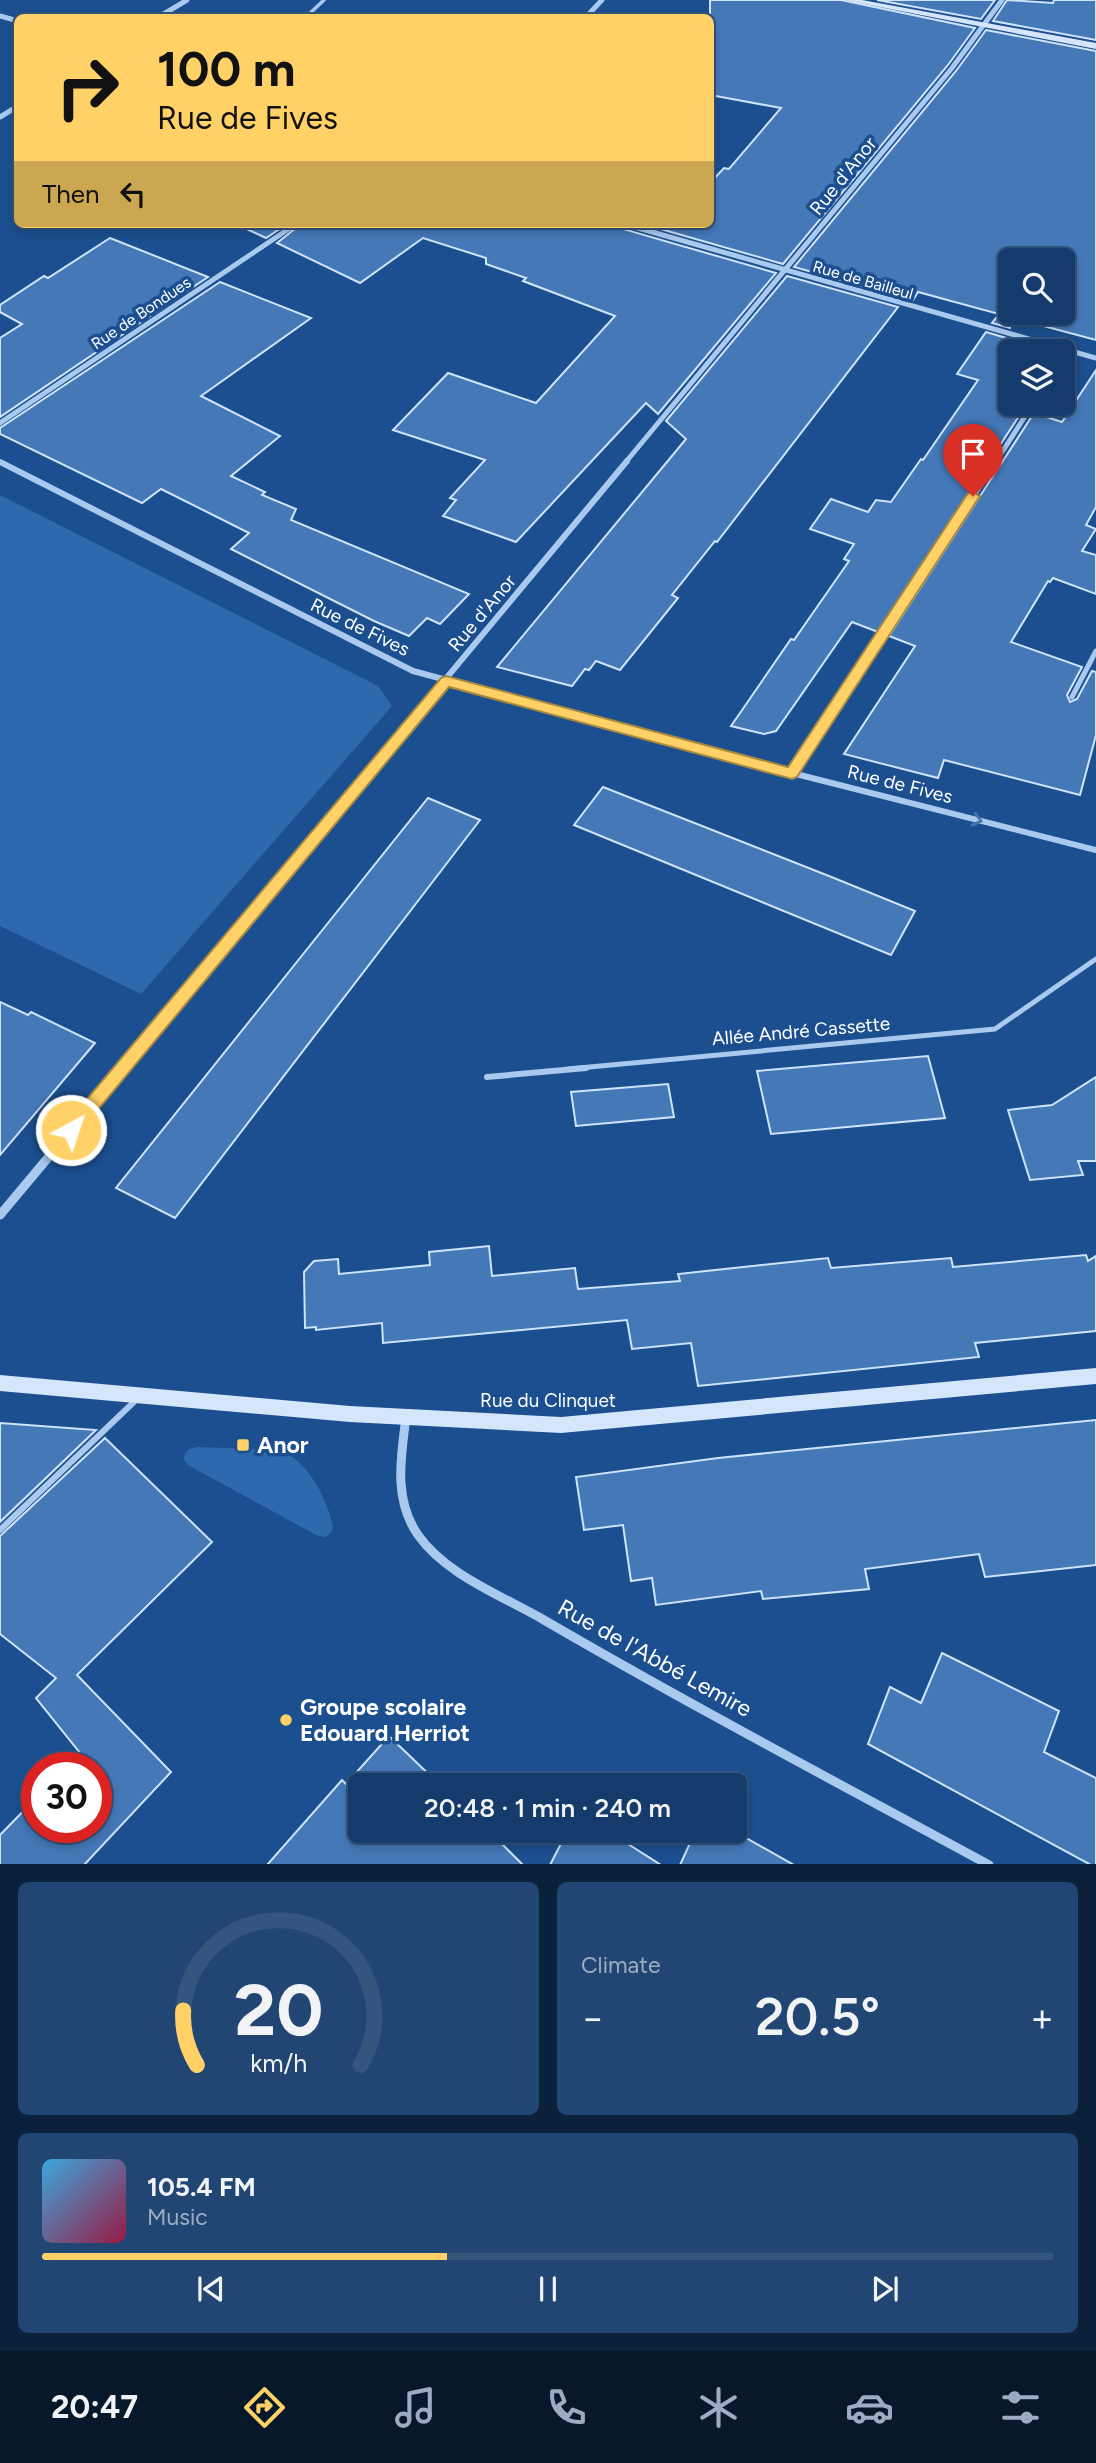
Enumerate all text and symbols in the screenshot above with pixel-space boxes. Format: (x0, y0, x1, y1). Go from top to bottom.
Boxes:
text: 100 m (157, 39, 296, 98)
icon: right (42, 42, 133, 133)
text: Rue de Fives (157, 99, 338, 137)
street label: Rue d'Anor (805, 132, 882, 220)
icon: left (114, 175, 152, 213)
text: Then (42, 178, 100, 210)
map controls (998, 248, 1075, 416)
button: search (998, 248, 1075, 325)
street label: Rue de Bailleul (811, 257, 915, 303)
street label: Rue de Bondues (88, 273, 194, 353)
button: layers (998, 339, 1075, 416)
pin (943, 424, 1003, 496)
icon: arrive (954, 435, 992, 473)
street label: Rue d'Anor (443, 569, 521, 656)
street label: Rue de Fives (307, 593, 413, 661)
street label: Rue de Fives (845, 760, 955, 808)
one-way arrow (971, 812, 983, 826)
street label: Allée André Cassette (711, 1012, 891, 1050)
position arrow (34, 1093, 108, 1167)
street label: Rue du Clinquet (480, 1389, 616, 1412)
place label: Anor (257, 1431, 309, 1459)
marker: Anor (235, 1437, 251, 1453)
street label: Rue de l'Abbé Lemire (553, 1593, 757, 1723)
place label: Groupe scolaire Edouard Herriot (300, 1693, 470, 1747)
marker: Groupe scolaire Edouard Herriot (278, 1712, 294, 1728)
speed limit sign: 30 (21, 1752, 112, 1843)
text: 20:48 · 1 min · 240 m (424, 1792, 671, 1824)
text: Climate (581, 1951, 660, 1979)
text: 20 (234, 1966, 323, 2053)
text: 20.5° (755, 1986, 880, 2048)
text: − (581, 1995, 605, 2041)
text: + (1030, 1995, 1054, 2041)
text: km/h (250, 2047, 307, 2077)
text: 105.4 FM (147, 2171, 256, 2203)
text: Music (147, 2203, 208, 2231)
icon: previous (192, 2270, 230, 2308)
icon: pause (529, 2270, 567, 2308)
icon: next (866, 2270, 904, 2308)
icon: directions (240, 2383, 289, 2432)
icon: music (391, 2383, 440, 2432)
icon: phone (542, 2383, 591, 2432)
icon: climate (694, 2383, 743, 2432)
icon: car (845, 2383, 894, 2432)
icon: filters (996, 2383, 1045, 2432)
text: 20:47 (51, 2388, 138, 2426)

